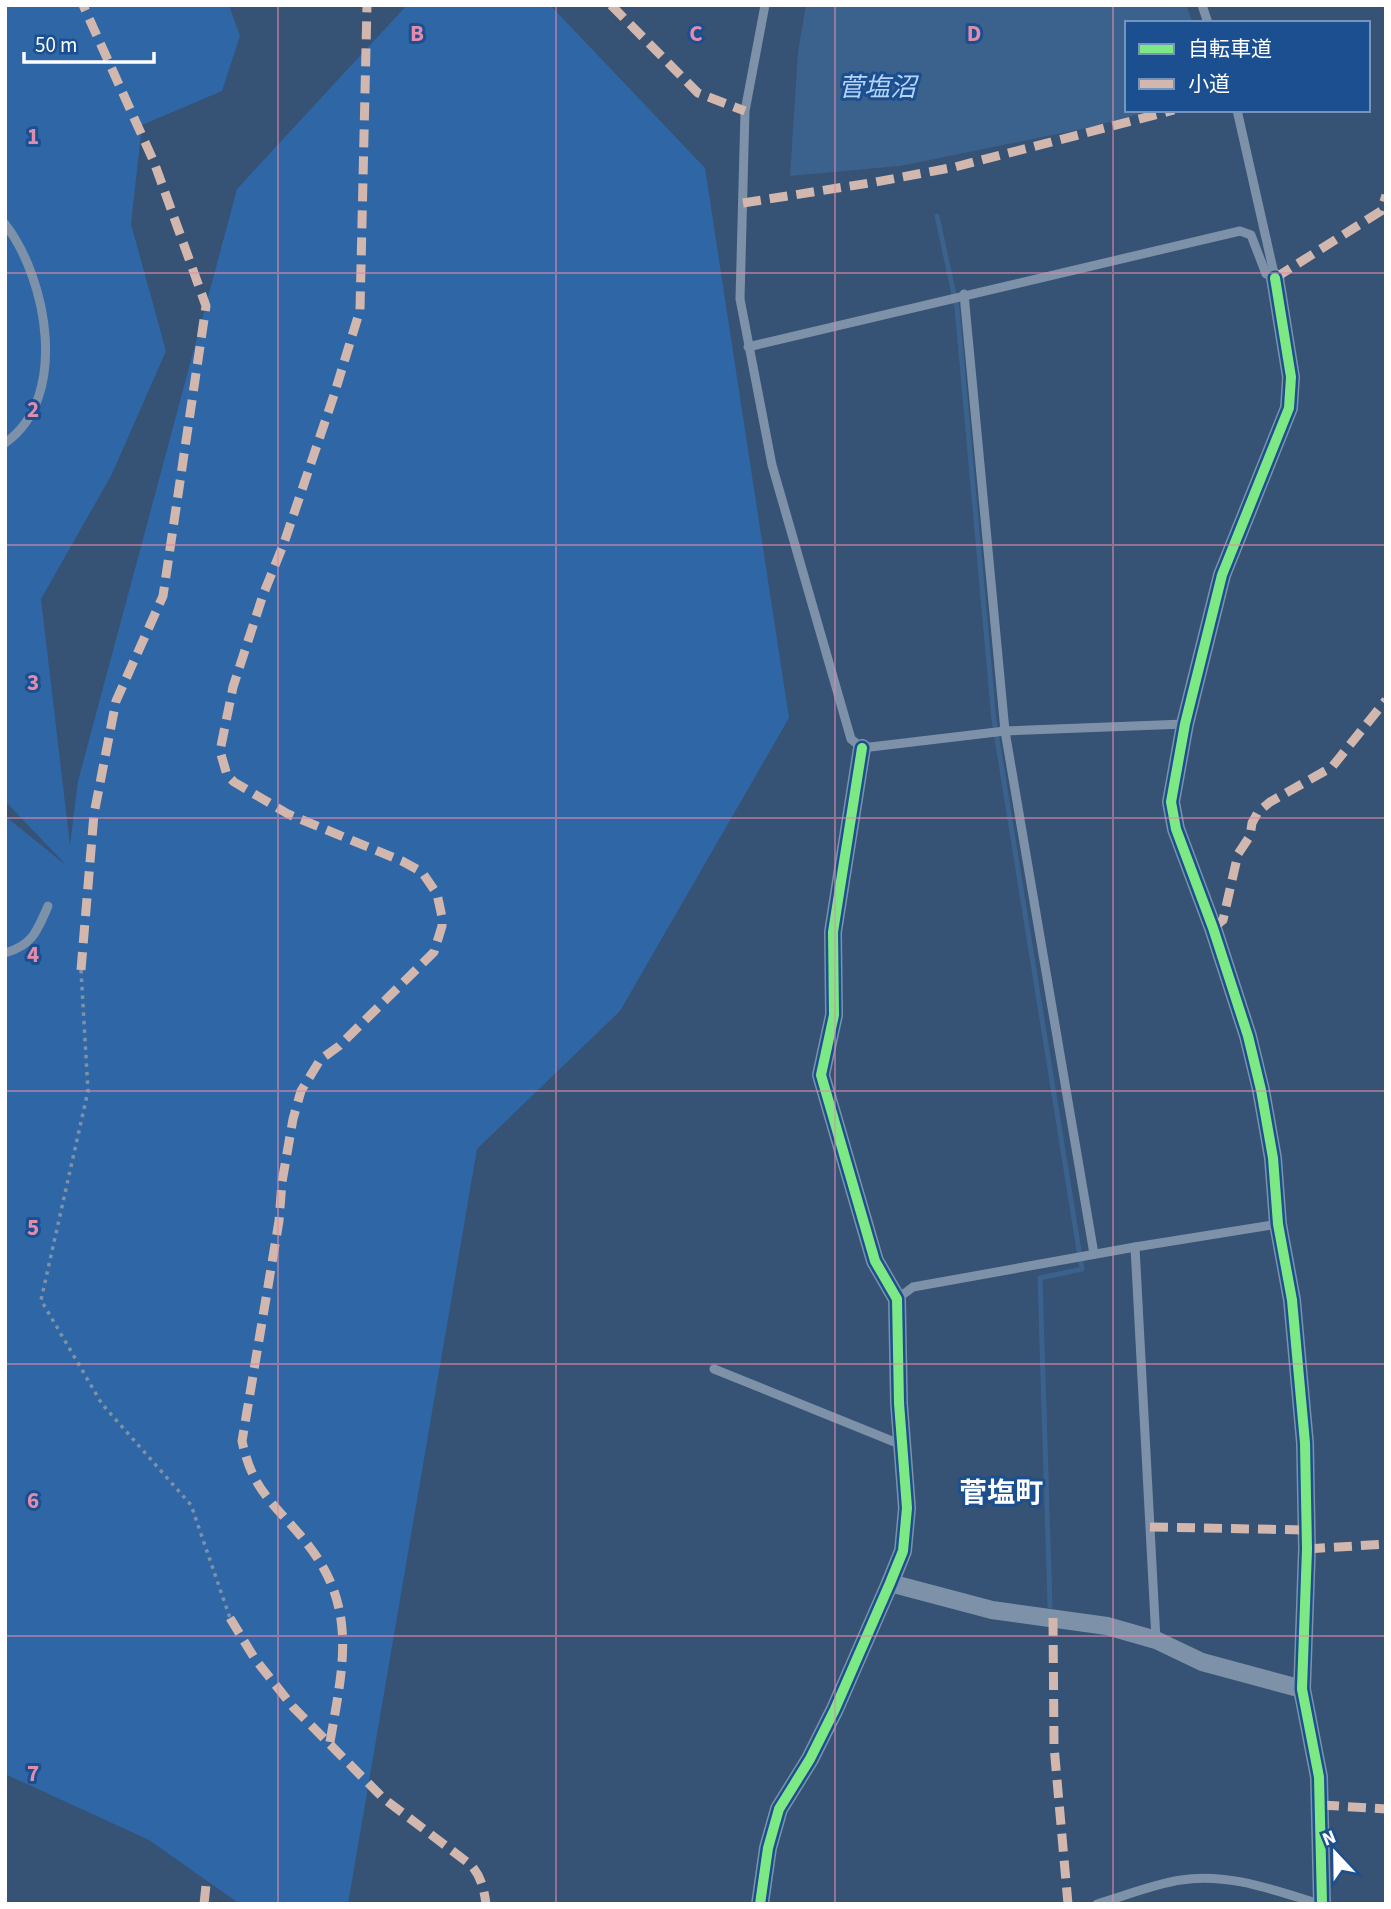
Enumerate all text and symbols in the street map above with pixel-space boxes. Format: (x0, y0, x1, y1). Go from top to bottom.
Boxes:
text: B (410, 17, 424, 50)
text: C (689, 17, 703, 50)
text: D (967, 17, 981, 50)
scale bar (24, 21, 154, 65)
legend (1125, 21, 1370, 112)
text: 50 m (35, 30, 77, 60)
text: 自転車道 (1188, 34, 1272, 64)
water label: 菅塩沼 (838, 69, 920, 106)
text: 小道 (1188, 69, 1230, 99)
text: 1 (27, 120, 39, 153)
text: 2 (27, 393, 39, 426)
text: 3 (27, 666, 39, 699)
text: 4 (27, 938, 39, 971)
text: 5 (27, 1211, 39, 1244)
district label: 菅塩町 (959, 1473, 1043, 1513)
text: 6 (27, 1484, 39, 1517)
text: 7 (27, 1757, 39, 1790)
north arrow (1300, 1818, 1370, 1888)
text: N (1318, 1824, 1340, 1854)

